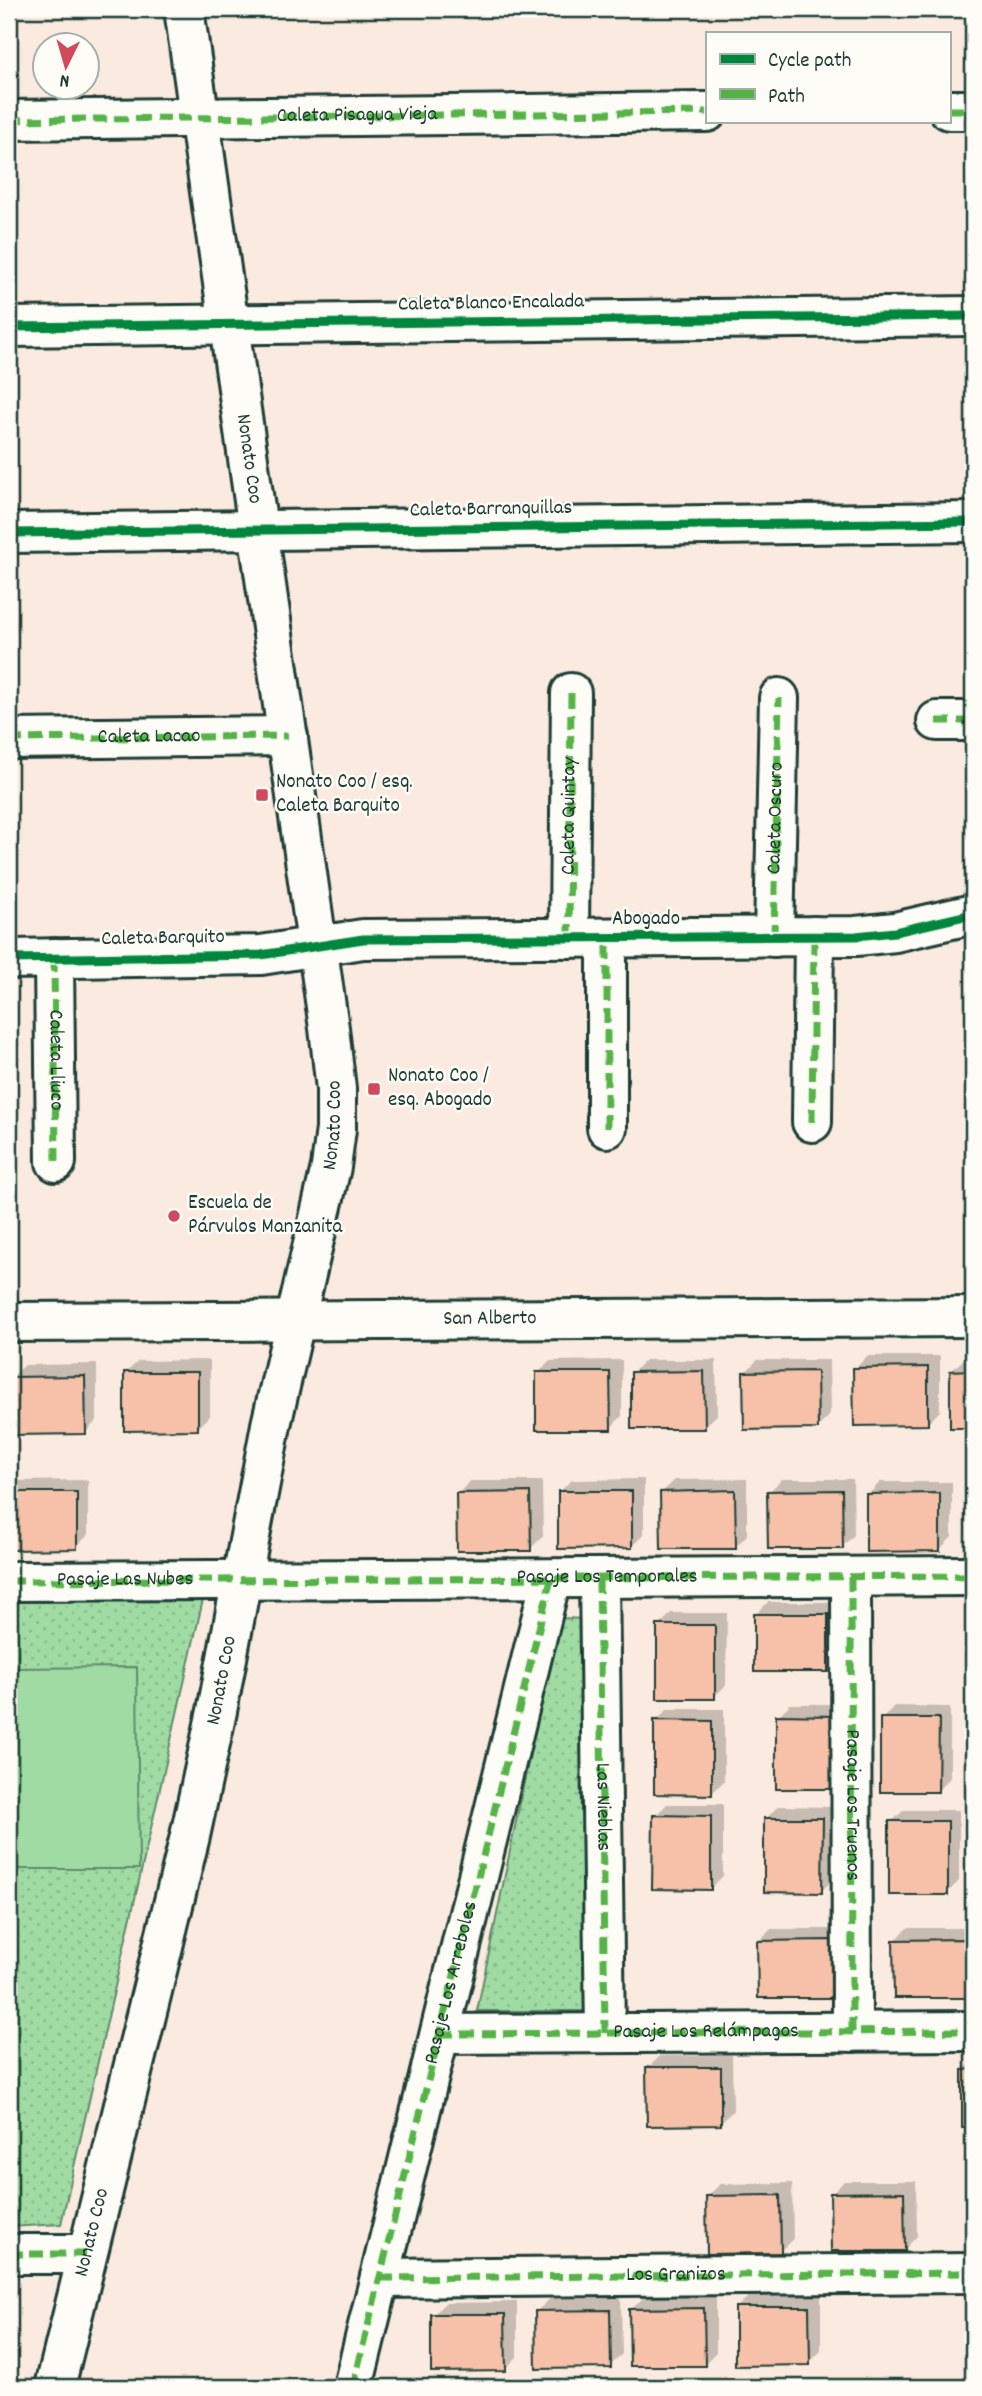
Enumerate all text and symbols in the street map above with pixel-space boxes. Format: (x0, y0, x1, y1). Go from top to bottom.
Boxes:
north arrow (32, 32, 102, 102)
legend (706, 32, 950, 122)
text: Cycle path (768, 47, 851, 77)
text: N (59, 66, 71, 93)
text: Path (768, 83, 805, 113)
street label: Caleta Pisagua Vieja (277, 100, 439, 132)
street label: Caleta Blanco Encalada (398, 287, 585, 321)
street label: Nonato Coo (227, 412, 269, 506)
street label: Caleta Barranquillas (409, 494, 573, 526)
street label: Caleta Lacao (97, 722, 201, 753)
street label: Caleta Quintay (555, 756, 585, 875)
street label: Caleta Oscuro (760, 761, 793, 875)
place label: Nonato Coo / esq. Caleta Barquito (276, 768, 413, 822)
marker: Nonato Coo / esq. Caleta Barquito (254, 787, 270, 803)
street label: Abogado (612, 905, 680, 935)
street label: Caleta Barquito (101, 923, 225, 955)
street label: Caleta Lliuco (40, 1009, 70, 1111)
place label: Nonato Coo / esq. Abogado (388, 1062, 492, 1116)
street label: Nonato Coo (316, 1079, 351, 1172)
marker: Nonato Coo / esq. Abogado (366, 1081, 382, 1097)
place label: Escuela de Párvulos Manzanita (188, 1189, 344, 1243)
marker: Escuela de Párvulos Manzanita (166, 1208, 182, 1224)
street label: San Alberto (443, 1304, 537, 1335)
street label: Pasaje Los Temporales (516, 1562, 698, 1593)
street label: Pasaje Las Nubes (57, 1565, 193, 1596)
street label: Nonato Coo (199, 1634, 246, 1728)
street label: Pasaje Los Truenos (836, 1729, 867, 1881)
street label: Las Nieblas (586, 1763, 618, 1851)
street label: Pasaje Los Arreboles (418, 1898, 486, 2068)
street label: Pasaje Los Relámpagos (613, 2017, 799, 2048)
street label: Nonato Coo (68, 2185, 118, 2280)
street label: Los Granizos (626, 2260, 726, 2291)

